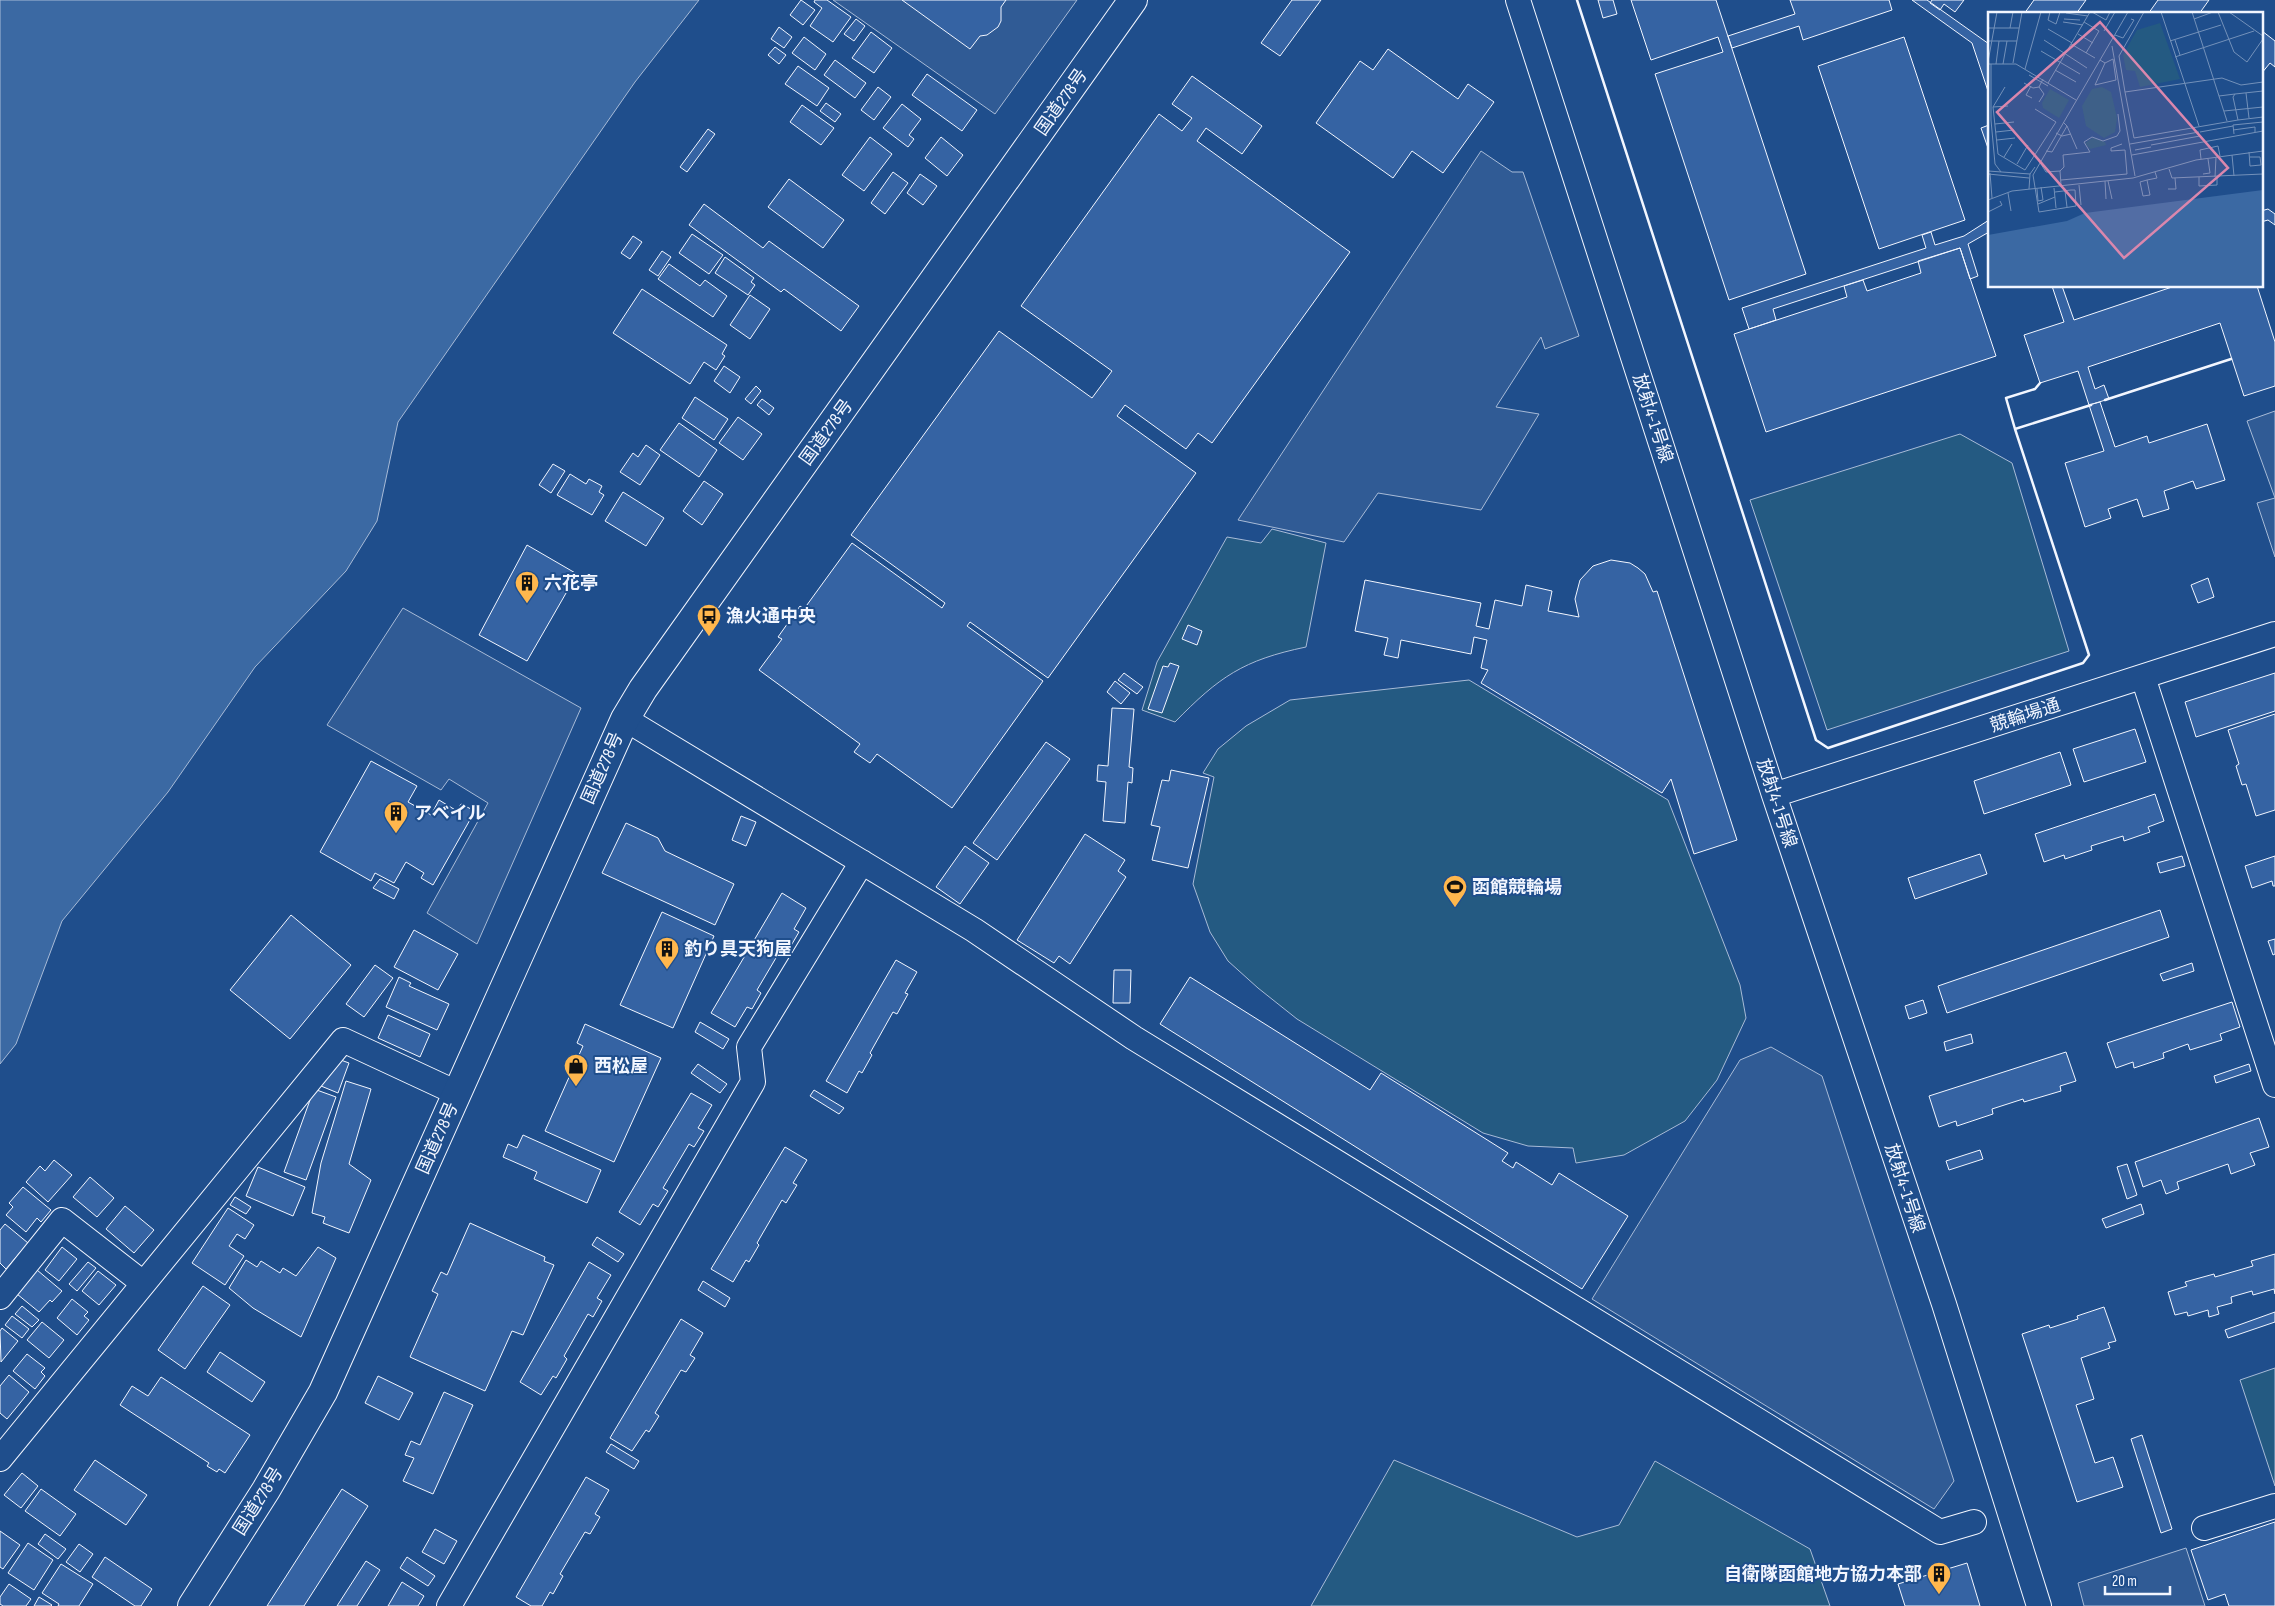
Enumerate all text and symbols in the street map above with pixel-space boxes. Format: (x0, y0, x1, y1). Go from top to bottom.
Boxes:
inset map (1988, 12, 2262, 288)
street label: 国道278号 (1031, 65, 1092, 140)
street label: 放射4-1号線 (1628, 371, 1677, 465)
street label: 国道278号 (795, 395, 857, 469)
building icon: 六花亭 (514, 570, 540, 604)
place label: 六花亭 (544, 573, 598, 594)
bus stop icon: 漁火通中央 (696, 603, 722, 637)
place label: 漁火通中央 (726, 606, 816, 627)
street label: 競輪場通 (1988, 694, 2063, 737)
street label: 国道278号 (577, 729, 628, 807)
street label: 放射4-1号線 (1752, 756, 1801, 850)
building icon: アベイル (383, 800, 409, 834)
place label: アベイル (414, 803, 486, 824)
sports icon: 函館競輪場 (1442, 874, 1468, 908)
place label: 函館競輪場 (1472, 877, 1562, 898)
building icon: 釣り具天狗屋 (654, 936, 680, 970)
place label: 釣り具天狗屋 (684, 939, 792, 960)
shop icon: 西松屋 (563, 1053, 589, 1087)
place label: 西松屋 (594, 1056, 648, 1077)
street label: 国道278号 (412, 1099, 463, 1177)
street label: 放射4-1号線 (1880, 1141, 1929, 1235)
street label: 国道278号 (229, 1463, 288, 1539)
building icon: 自衛隊函館地方協力本部 (1926, 1561, 1952, 1595)
place label: 自衛隊函館地方協力本部 (1724, 1563, 1922, 1585)
scale bar (2105, 1564, 2170, 1596)
text: 20 m (2112, 1572, 2137, 1591)

